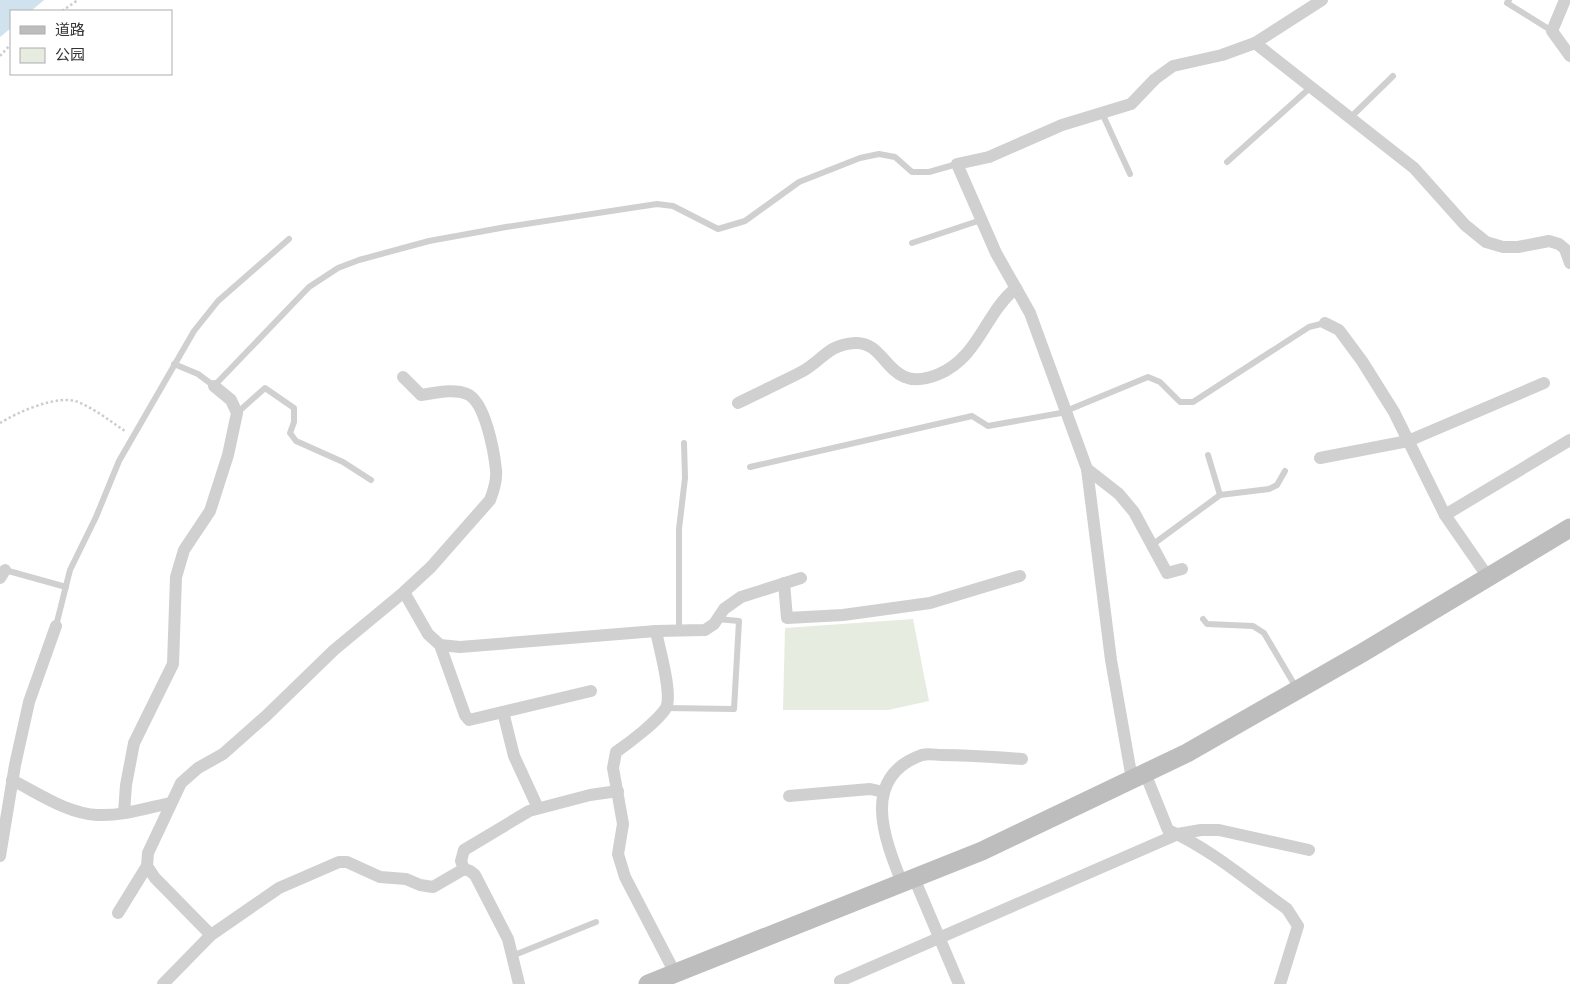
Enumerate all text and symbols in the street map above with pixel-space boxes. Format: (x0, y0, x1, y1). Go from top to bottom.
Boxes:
legend (10, 10, 172, 75)
text: 道路 (55, 22, 85, 41)
text: 公园 (55, 47, 85, 66)

